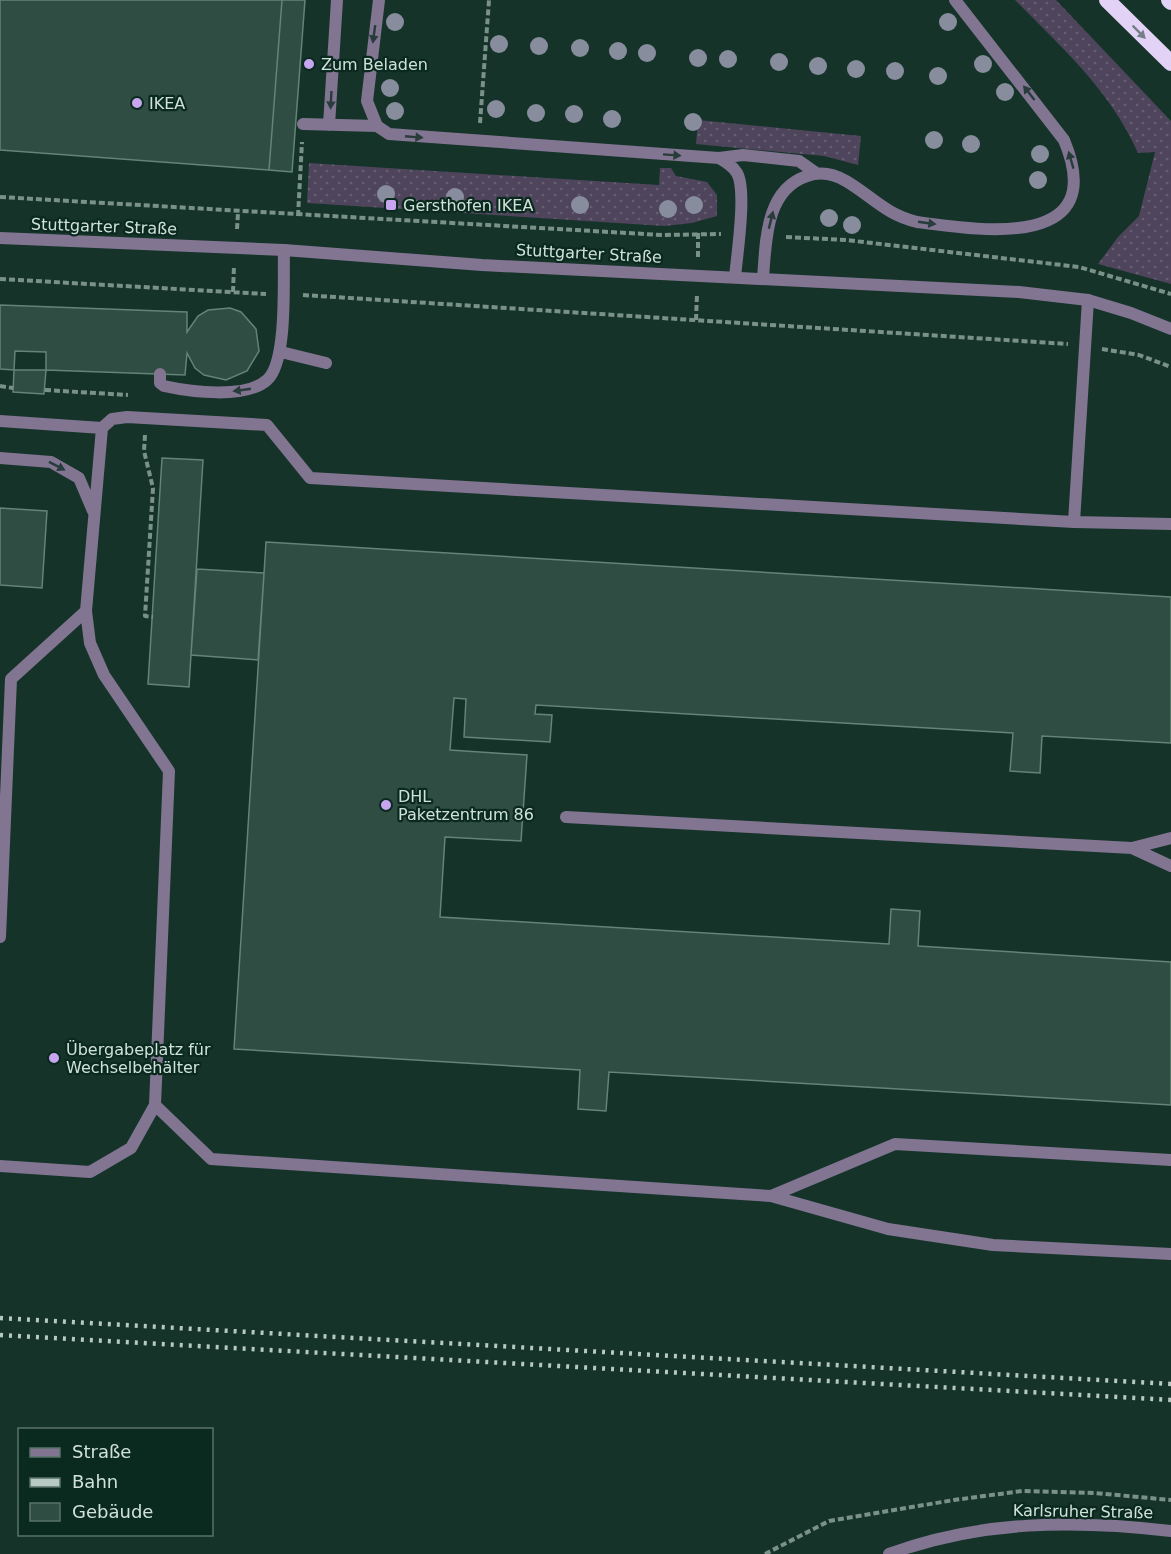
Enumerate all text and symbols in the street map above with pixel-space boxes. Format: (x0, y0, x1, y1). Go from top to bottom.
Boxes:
one-way arrow (1131, 24, 1145, 38)
one-way arrow (369, 25, 379, 44)
place label: Zum Beladen (321, 55, 428, 74)
marker: Zum Beladen (302, 57, 316, 71)
one-way arrow (1022, 85, 1035, 101)
one-way arrow (326, 91, 335, 110)
place label: IKEA (149, 94, 185, 113)
marker: IKEA (130, 96, 144, 110)
one-way arrow (405, 132, 424, 142)
one-way arrow (663, 150, 682, 160)
one-way arrow (1066, 151, 1075, 169)
place label: Gersthofen IKEA (403, 196, 533, 215)
marker: Gersthofen IKEA (384, 198, 398, 212)
one-way arrow (766, 211, 776, 229)
street label: Stuttgarter Straße (31, 214, 177, 239)
one-way arrow (918, 218, 937, 228)
street label: Stuttgarter Straße (515, 240, 662, 267)
one-way arrow (233, 386, 252, 395)
one-way arrow (49, 461, 66, 471)
place label: DHL Paketzentrum 86 (398, 787, 534, 824)
marker: DHL Paketzentrum 86 (379, 798, 393, 812)
place label: Übergabeplatz für Wechselbehälter (66, 1040, 211, 1077)
marker: Übergabeplatz für Wechselbehälter (47, 1051, 61, 1065)
legend (18, 1428, 213, 1536)
text: Straße (72, 1441, 131, 1462)
text: Bahn (72, 1471, 118, 1492)
text: Gebäude (72, 1501, 153, 1522)
street label: Karlsruher Straße (1013, 1501, 1153, 1522)

